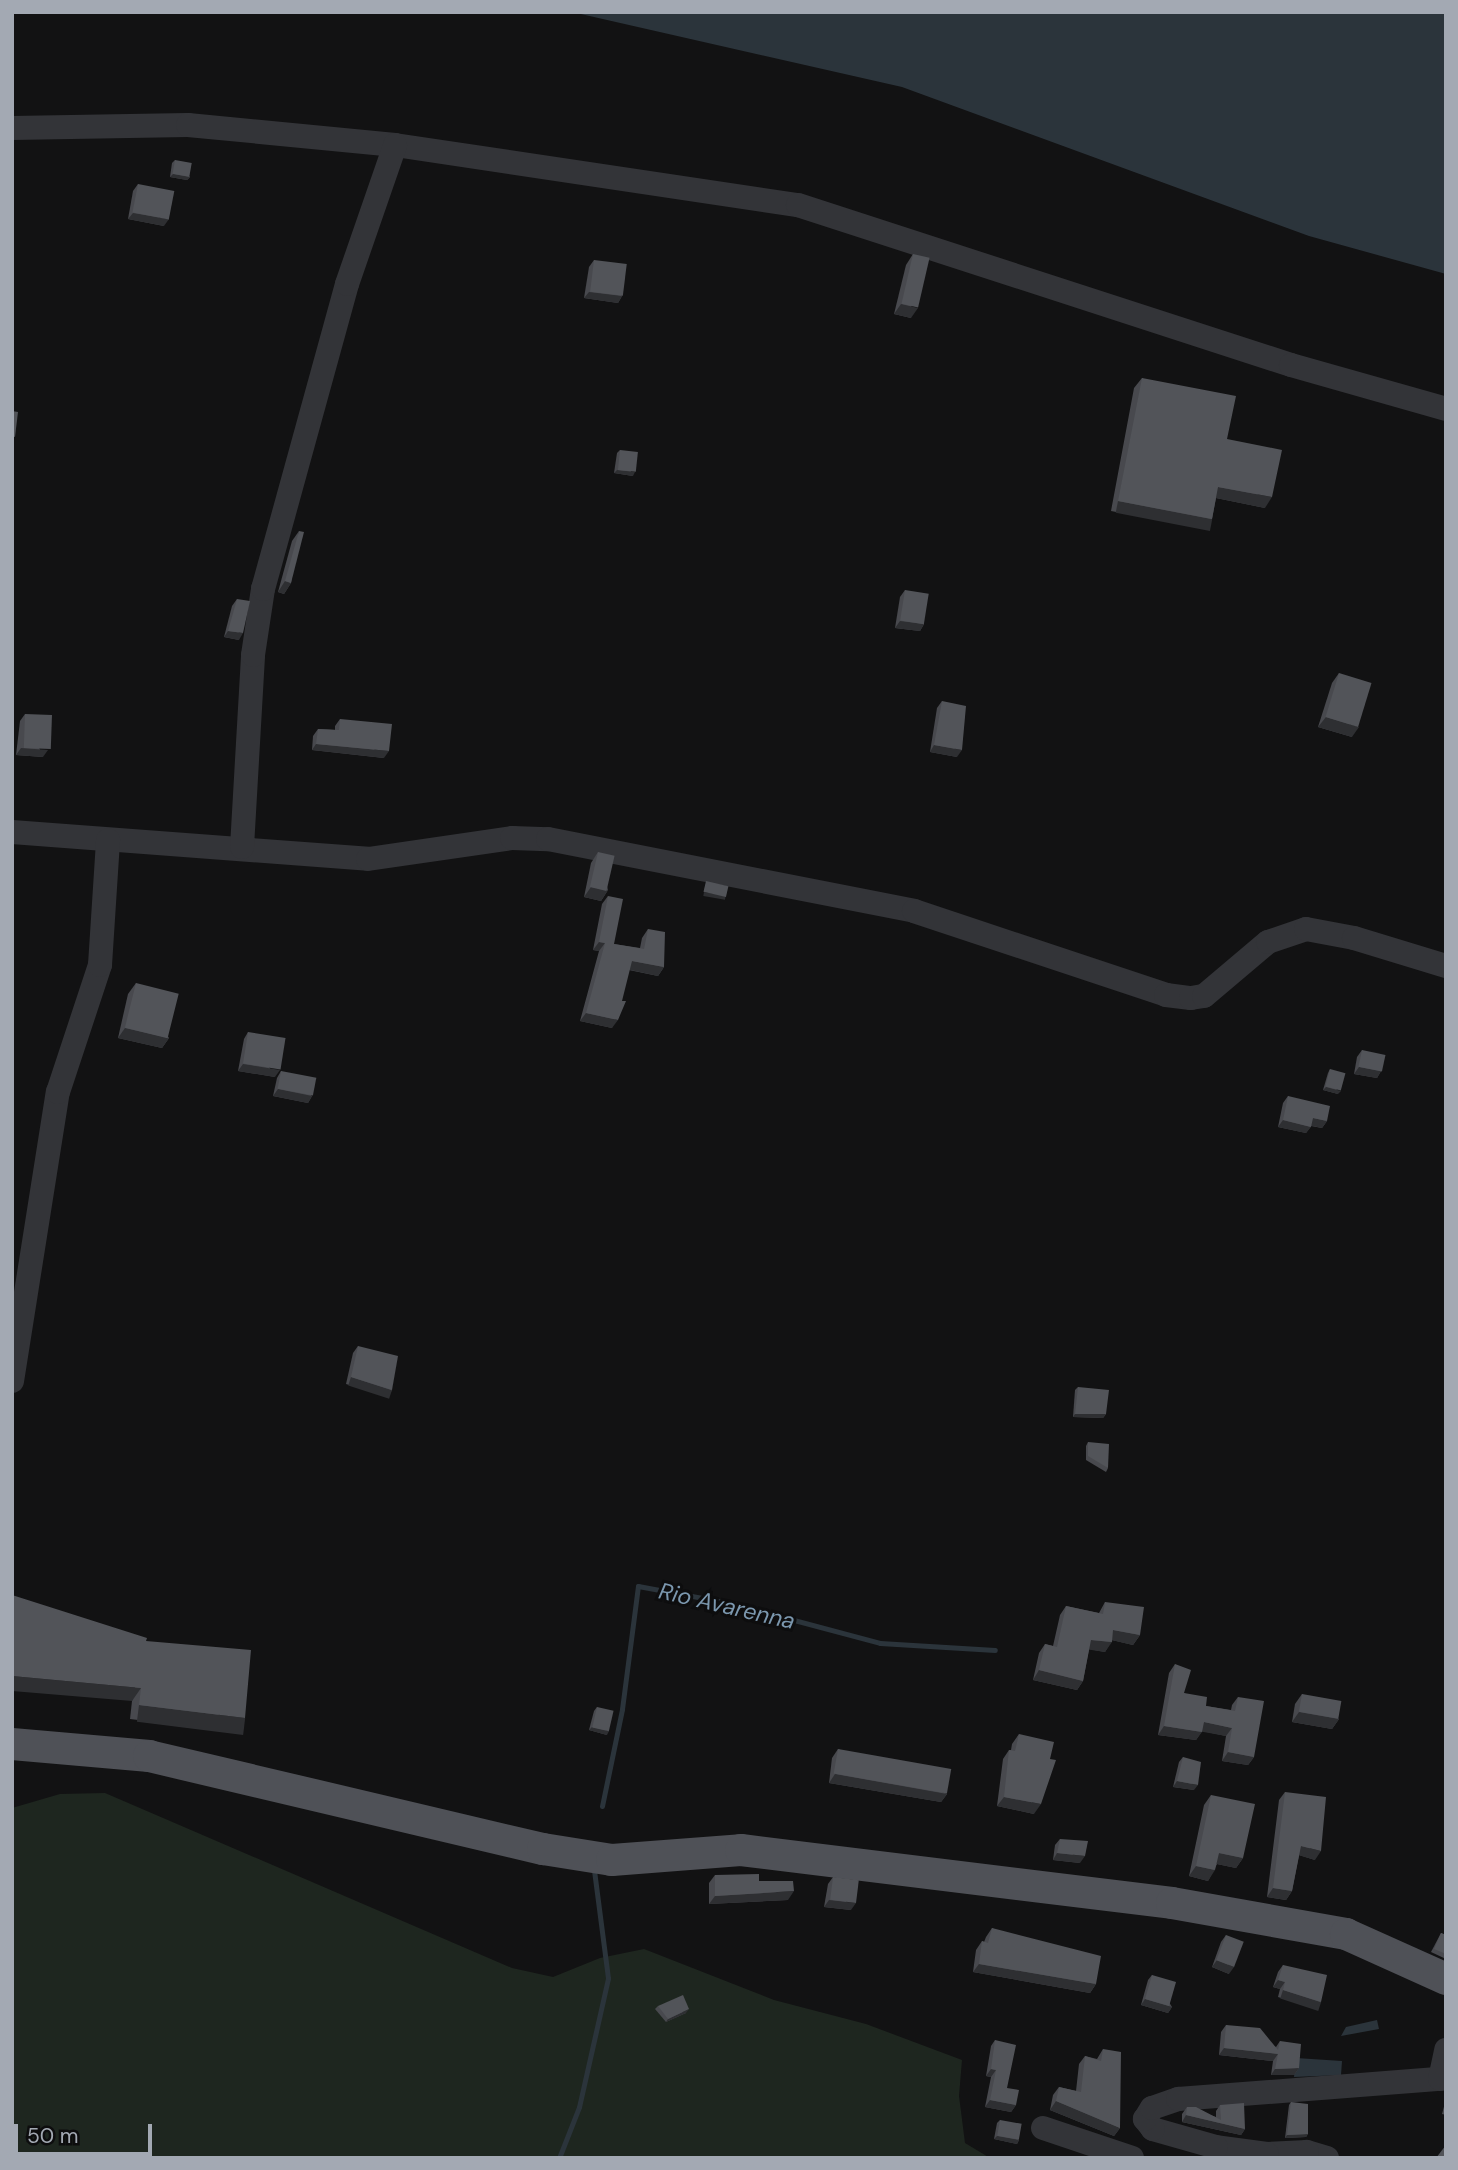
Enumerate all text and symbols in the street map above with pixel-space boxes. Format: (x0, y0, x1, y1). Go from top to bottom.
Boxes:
water label: Rio Avarenna (656, 1577, 798, 1635)
scale bar (18, 2110, 156, 2154)
text: 50 m (27, 2122, 78, 2150)

